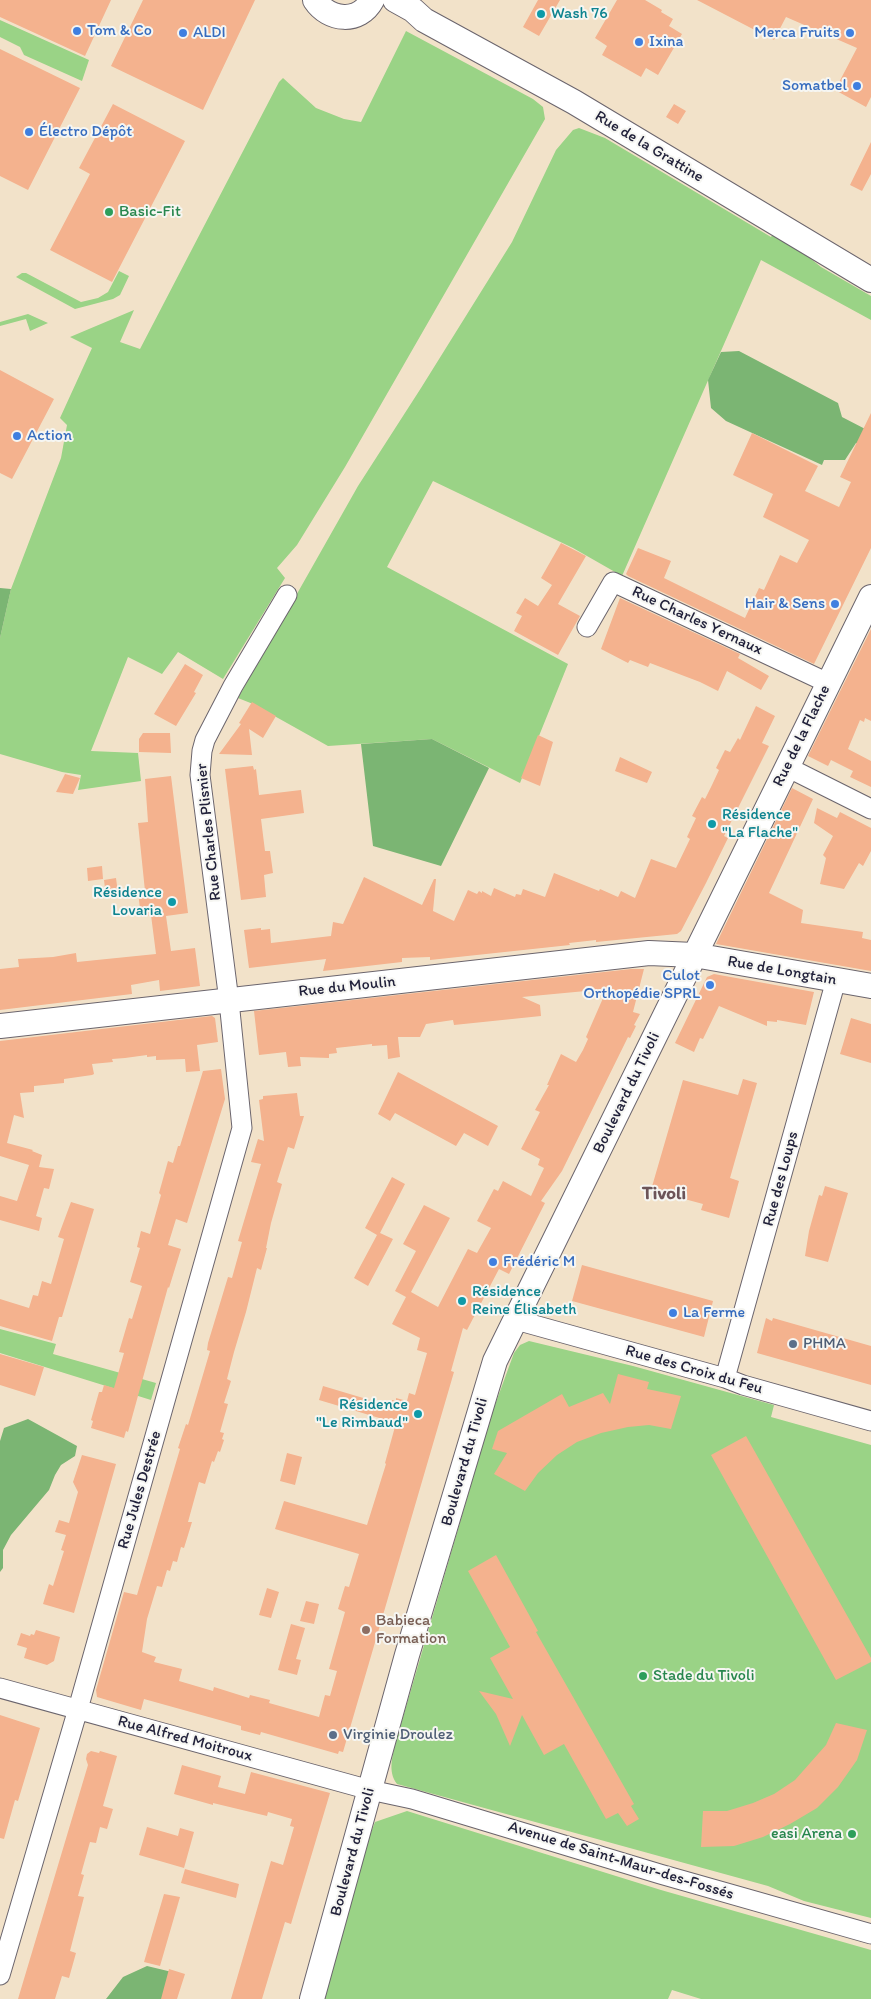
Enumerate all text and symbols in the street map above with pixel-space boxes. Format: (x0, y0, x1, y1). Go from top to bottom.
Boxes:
place label: Wash 76 (551, 4, 608, 24)
marker: Wash 76 (535, 8, 547, 20)
place label: Tom & Co (87, 21, 152, 41)
place label: ALDI (193, 23, 226, 43)
place label: Merca Fruits (754, 23, 840, 43)
marker: Tom & Co (71, 25, 83, 37)
marker: ALDI (177, 27, 189, 39)
marker: Merca Fruits (844, 27, 856, 39)
place label: Ixina (649, 32, 683, 52)
marker: Ixina (633, 36, 645, 48)
place label: Somatbel (782, 76, 847, 96)
marker: Somatbel (851, 80, 863, 92)
street label: Rue de la Grattine (591, 107, 707, 187)
place label: Électro Dépôt (39, 122, 132, 142)
marker: Électro Dépôt (23, 126, 35, 138)
place label: Basic-Fit (119, 202, 181, 222)
marker: Basic-Fit (103, 206, 115, 218)
place label: Action (27, 426, 72, 446)
marker: Action (11, 430, 23, 442)
street label: Rue Charles Yernaux (629, 582, 765, 660)
place label: Hair & Sens (745, 594, 825, 614)
marker: Hair & Sens (829, 598, 841, 610)
street label: Rue de la Flache (769, 682, 835, 790)
street label: Rue Charles Plisnier (192, 762, 226, 902)
place label: Résidence "La Flache" (722, 805, 798, 843)
marker: Résidence "La Flache" (706, 818, 718, 830)
place label: Résidence Lovaria (93, 883, 162, 921)
marker: Résidence Lovaria (166, 896, 178, 908)
street label: Rue de Longtain (726, 952, 838, 990)
place label: Culot Orthopédie SPRL (583, 966, 700, 1004)
street label: Rue du Moulin (297, 972, 397, 1002)
marker: Culot Orthopédie SPRL (704, 979, 716, 991)
street label: Boulevard du Tivoli (589, 1029, 665, 1157)
street label: Rue des Loups (759, 1129, 803, 1229)
district label: Tivoli (642, 1183, 686, 1205)
place label: Frédéric M (503, 1252, 575, 1272)
marker: Frédéric M (487, 1256, 499, 1268)
place label: Résidence Reine Élisabeth (472, 1282, 576, 1320)
marker: Résidence Reine Élisabeth (456, 1295, 468, 1307)
place label: La Ferme (683, 1303, 745, 1323)
marker: La Ferme (667, 1307, 679, 1319)
place label: PHMA (803, 1334, 846, 1354)
marker: PHMA (787, 1338, 799, 1350)
street label: Rue des Croix du Feu (623, 1341, 765, 1399)
place label: Résidence "Le Rimbaud" (316, 1395, 408, 1433)
street label: Boulevard du Tivoli (438, 1396, 492, 1528)
marker: Résidence "Le Rimbaud" (412, 1408, 424, 1420)
street label: Rue Jules Destrée (114, 1429, 166, 1551)
place label: Babieca Formation (376, 1611, 446, 1649)
marker: Babieca Formation (360, 1624, 372, 1636)
place label: Stade du Tivoli (653, 1666, 755, 1686)
marker: Stade du Tivoli (637, 1670, 649, 1682)
street label: Rue Alfred Moitroux (116, 1712, 254, 1766)
place label: Virginie Droulez (343, 1725, 453, 1745)
marker: Virginie Droulez (327, 1729, 339, 1741)
street label: Boulevard du Tivoli (327, 1786, 379, 1918)
street label: Avenue de Saint-Maur-des-Fossés (506, 1818, 736, 1904)
place label: easi Arena (771, 1824, 842, 1844)
marker: easi Arena (846, 1828, 858, 1840)

